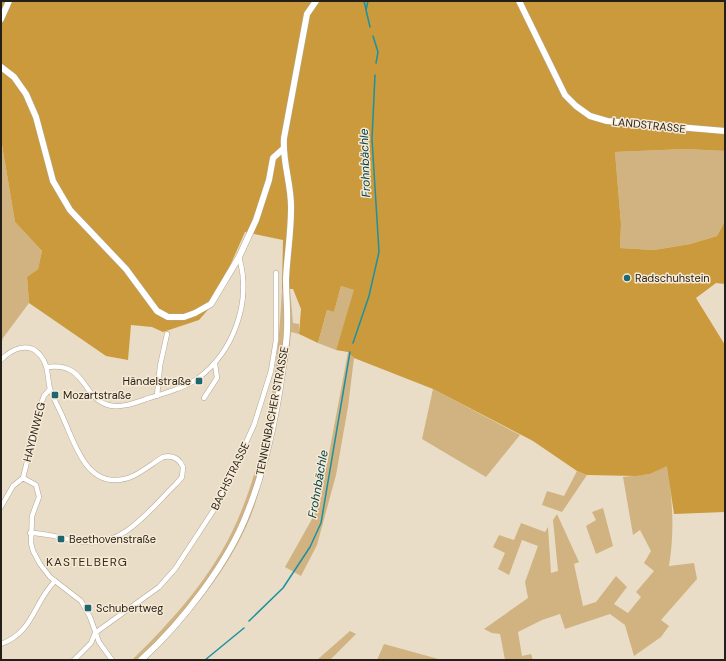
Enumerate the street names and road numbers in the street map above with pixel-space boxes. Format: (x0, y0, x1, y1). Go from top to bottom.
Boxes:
street label: LANDSTRASSE (612, 114, 686, 136)
street label: TENNENBACHER STRASSE (253, 345, 291, 477)
street label: HAYDNWEG (20, 401, 48, 463)
street label: BACHSTRASSE (208, 440, 252, 512)

